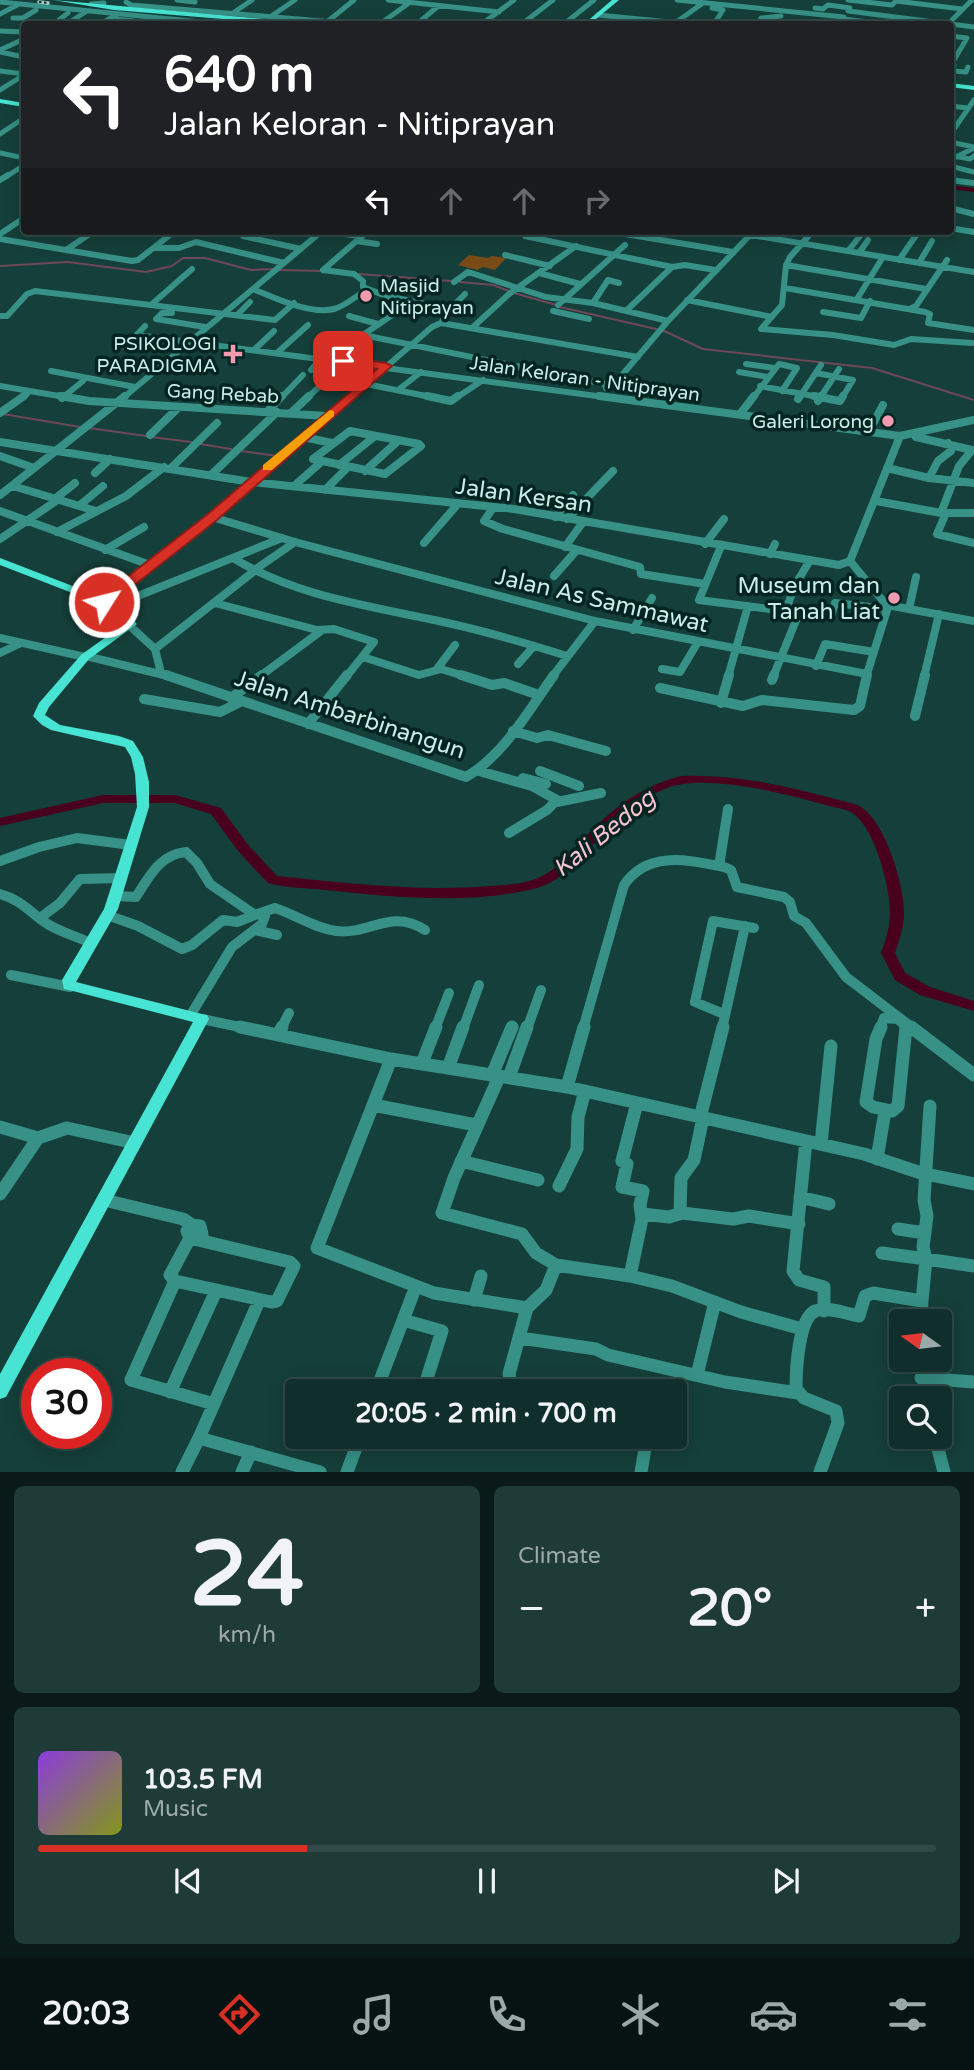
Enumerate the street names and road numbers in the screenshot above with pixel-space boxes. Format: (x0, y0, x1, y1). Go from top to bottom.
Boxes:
street label: Jalan Keloran - Nitiprayan (468, 352, 701, 406)
street label: Gang Rebab (166, 380, 280, 408)
street label: Jalan Kersan (454, 473, 594, 519)
street label: Jalan As Sammawat (492, 563, 711, 639)
street label: Jalan Ambarbinangun (231, 664, 468, 765)

